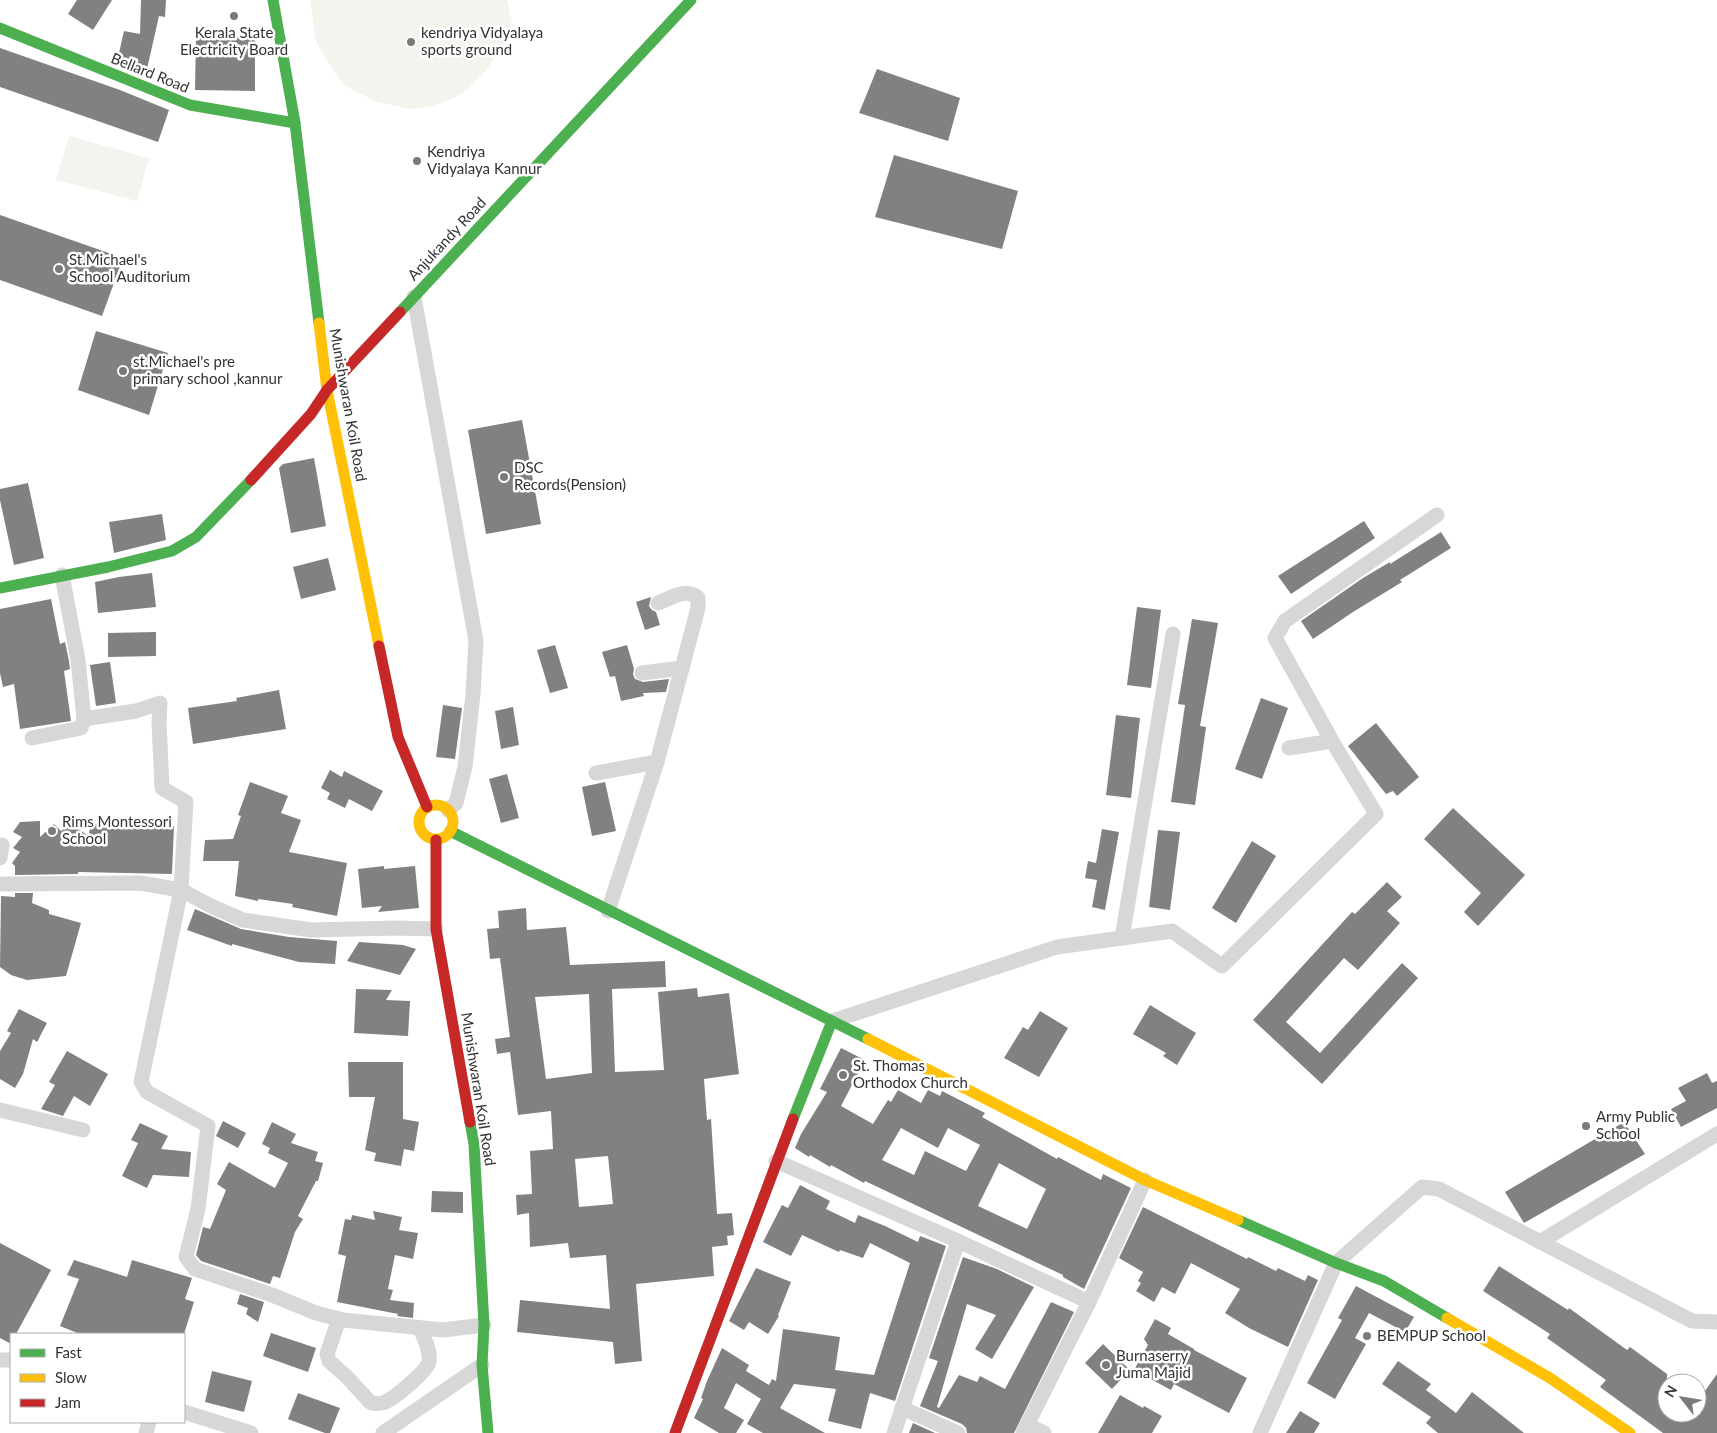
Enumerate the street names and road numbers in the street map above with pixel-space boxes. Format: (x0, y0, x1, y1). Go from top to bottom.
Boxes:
street label: Bellard Road (109, 48, 192, 96)
street label: Anjukandy Road (403, 193, 489, 284)
street label: Munishwaran Koil Road (327, 327, 371, 483)
street label: Munishwaran Koil Road (458, 1011, 500, 1167)

